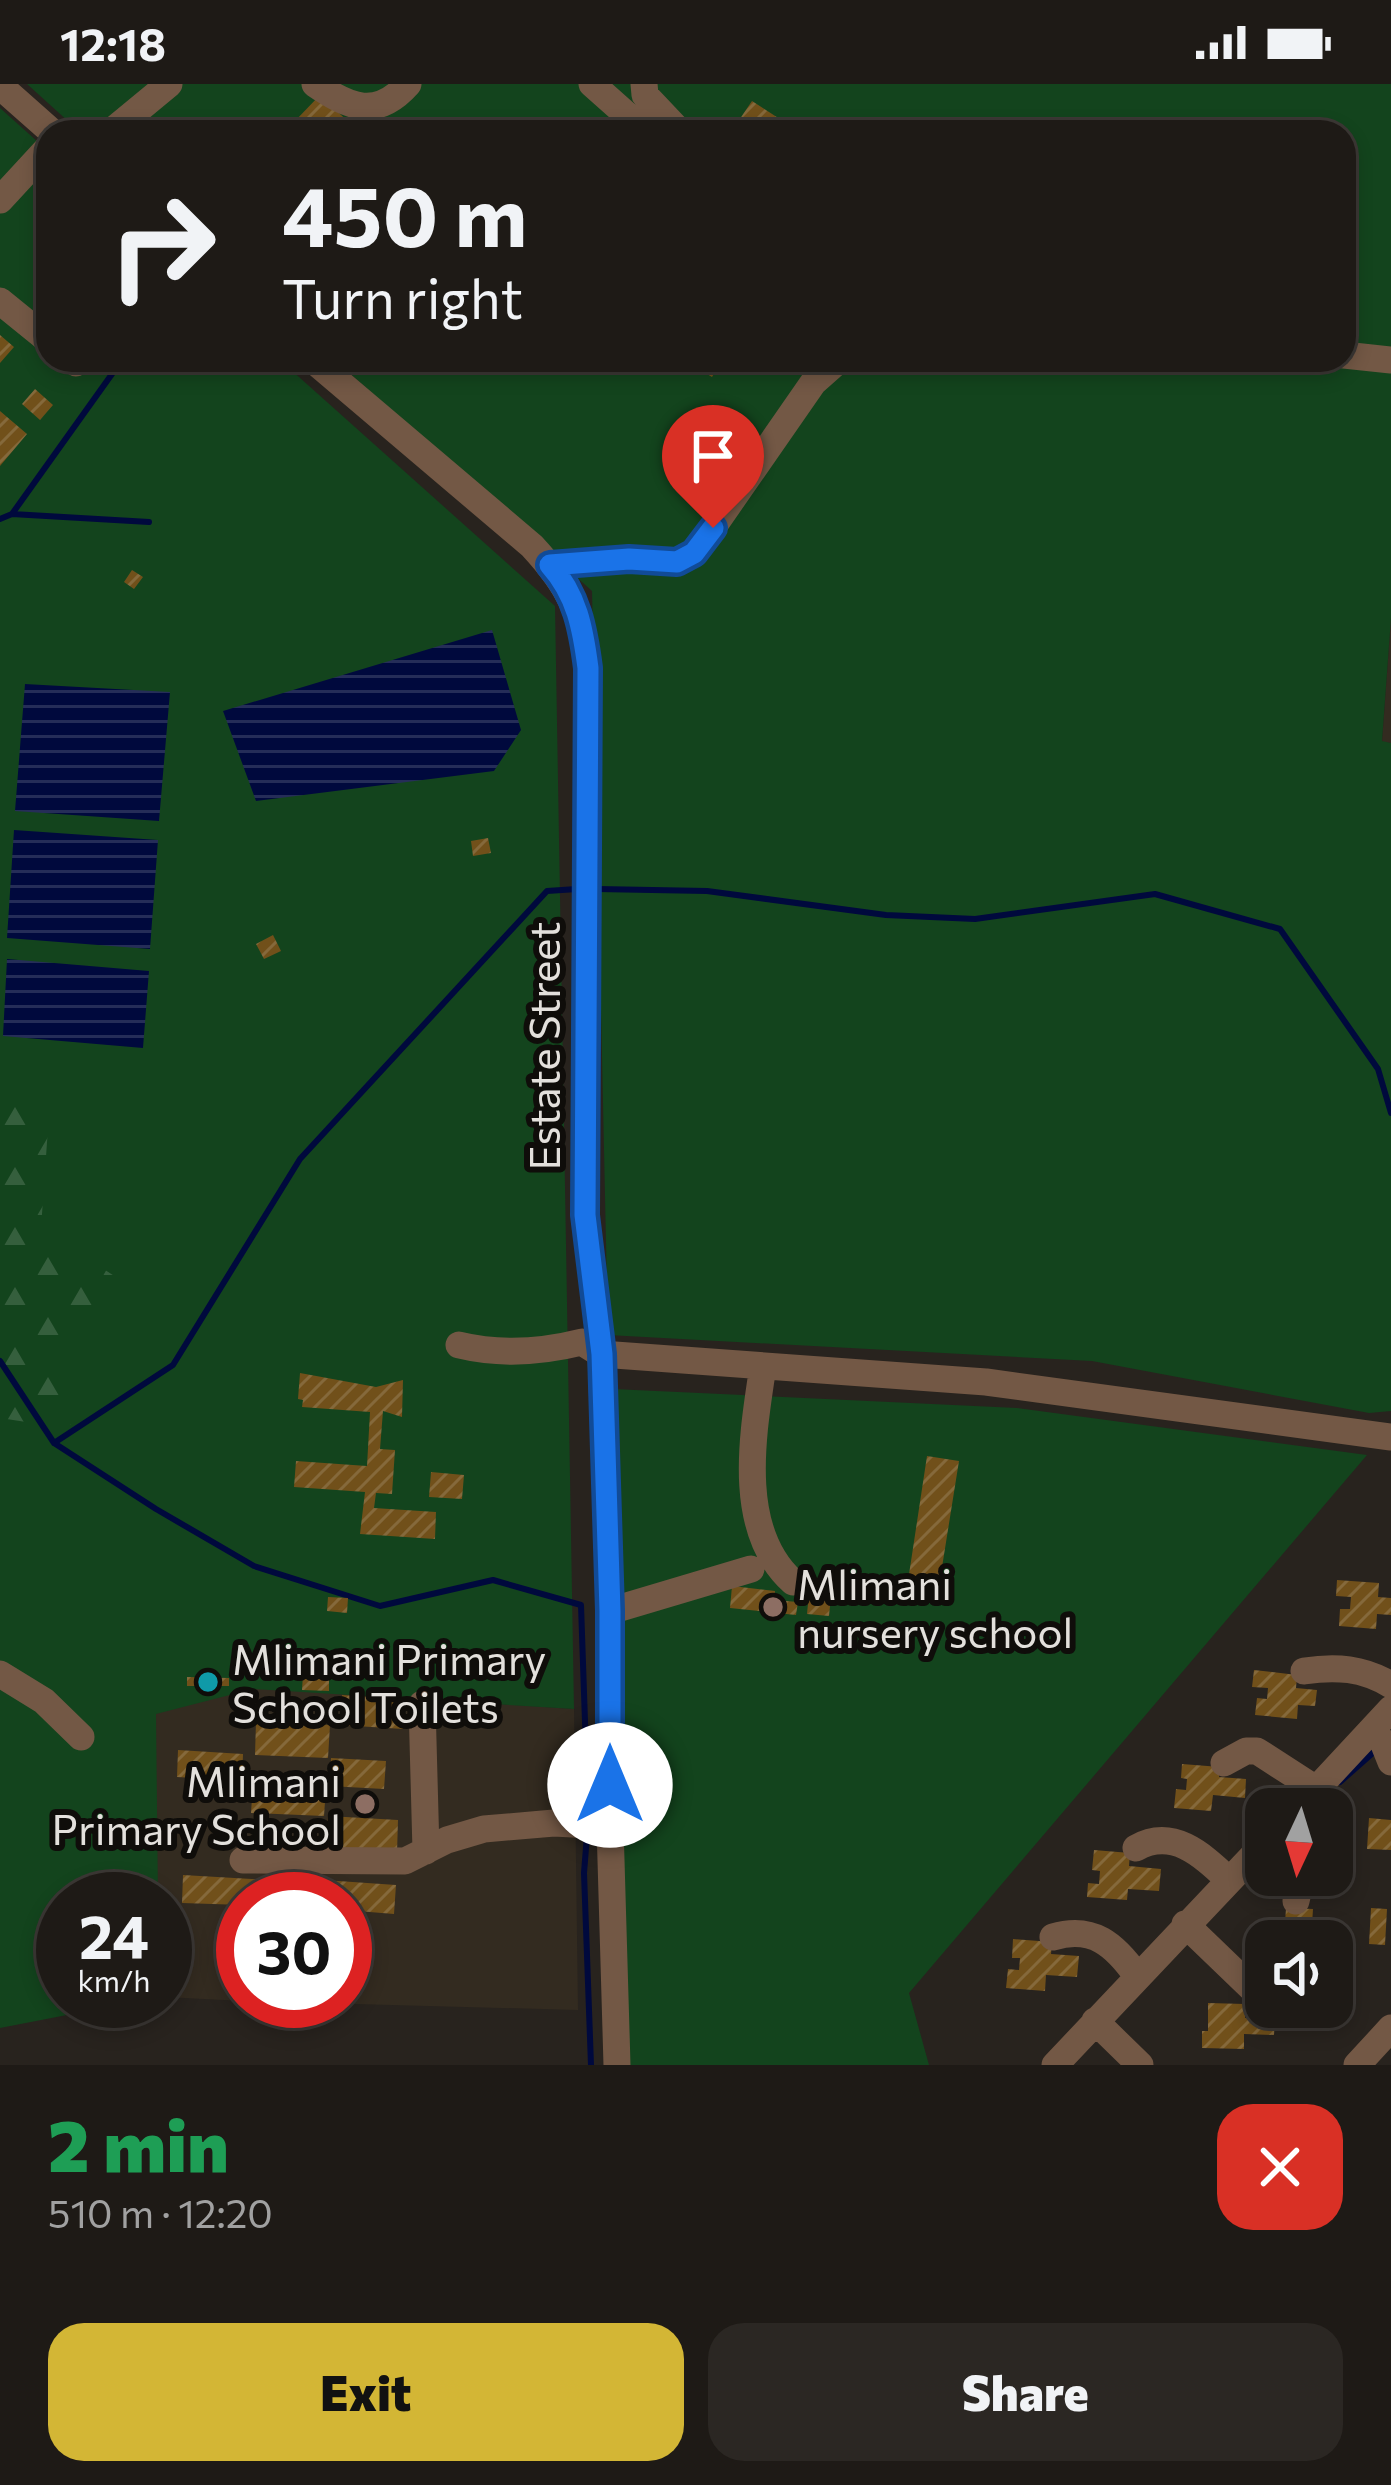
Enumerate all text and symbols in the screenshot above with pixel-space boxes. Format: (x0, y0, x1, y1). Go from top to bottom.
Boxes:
text: 12:18 (60, 15, 166, 70)
text: 450 m (282, 162, 528, 264)
icon: right (84, 168, 240, 324)
text: Turn right (282, 264, 523, 330)
pin (662, 405, 764, 528)
icon: arrive (680, 423, 746, 489)
street label: Estate Street (517, 922, 569, 1170)
place label: Mlimani nursery school (797, 1557, 1073, 1657)
marker: Mlimani nursery school (760, 1594, 786, 1620)
place label: Mlimani Primary School Toilets (232, 1632, 546, 1732)
marker: Mlimani Primary School Toilets (195, 1669, 221, 1695)
position arrow (547, 1722, 673, 1848)
place label: Mlimani Primary School (52, 1754, 341, 1854)
north arrow (1245, 1788, 1353, 1896)
map controls (1245, 1788, 1353, 2028)
marker: Mlimani Primary School (352, 1791, 378, 1817)
speed limit sign: 30 (216, 1872, 372, 2028)
text: 24 (79, 1898, 149, 1971)
button: sound (1245, 1920, 1353, 2028)
text: km/h (78, 1961, 150, 1998)
text: 2 min (48, 2099, 229, 2187)
button: close (1217, 2104, 1343, 2230)
text: 510 m · 12:20 (48, 2188, 273, 2236)
button: Exit (48, 2323, 684, 2461)
button: Share (708, 2323, 1343, 2461)

